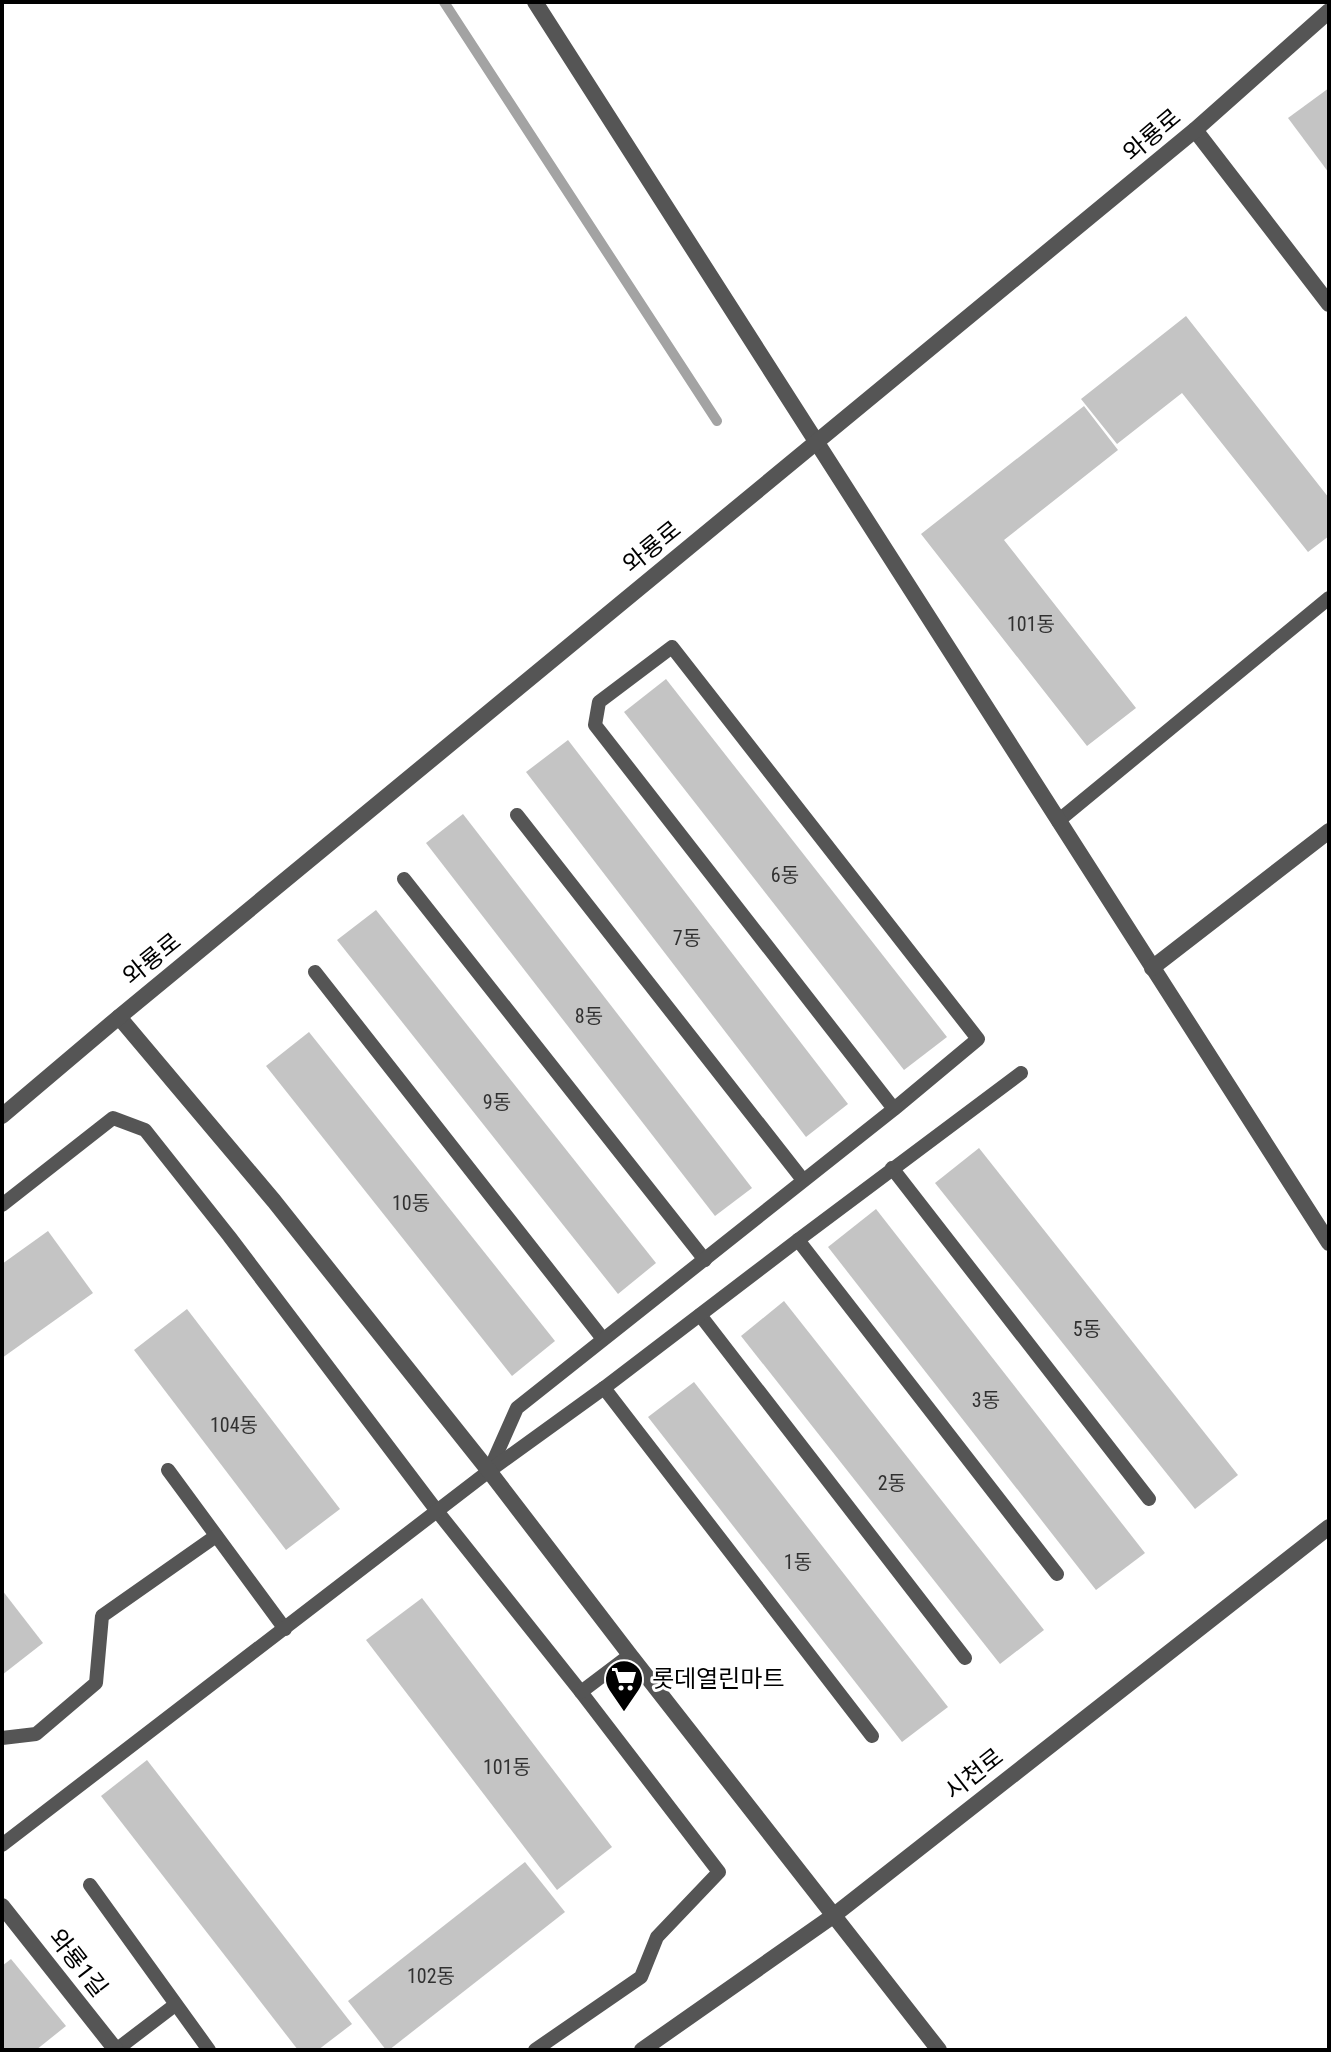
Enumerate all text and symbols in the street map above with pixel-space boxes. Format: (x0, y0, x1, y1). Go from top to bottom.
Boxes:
street label: 와룡로 (1118, 103, 1186, 167)
street label: 와룡로 (617, 515, 687, 579)
house number: 101동 (1007, 612, 1055, 636)
house number: 6동 (771, 863, 799, 887)
house number: 7동 (673, 926, 701, 950)
street label: 와룡로 (117, 927, 187, 991)
house number: 8동 (575, 1004, 603, 1028)
house number: 9동 (483, 1090, 511, 1114)
house number: 10동 (392, 1191, 430, 1215)
house number: 5동 (1073, 1317, 1101, 1341)
house number: 3동 (972, 1388, 1000, 1412)
house number: 104동 (210, 1413, 258, 1437)
house number: 2동 (878, 1471, 906, 1495)
house number: 1동 (784, 1550, 812, 1574)
supermarket icon: 롯데열린마트 (603, 1658, 645, 1713)
place label: 롯데열린마트 (652, 1665, 784, 1693)
street label: 시천로 (939, 1743, 1009, 1805)
house number: 101동 (483, 1755, 531, 1779)
street label: 와룡1길 (43, 1924, 113, 2002)
house number: 102동 (407, 1964, 455, 1988)

